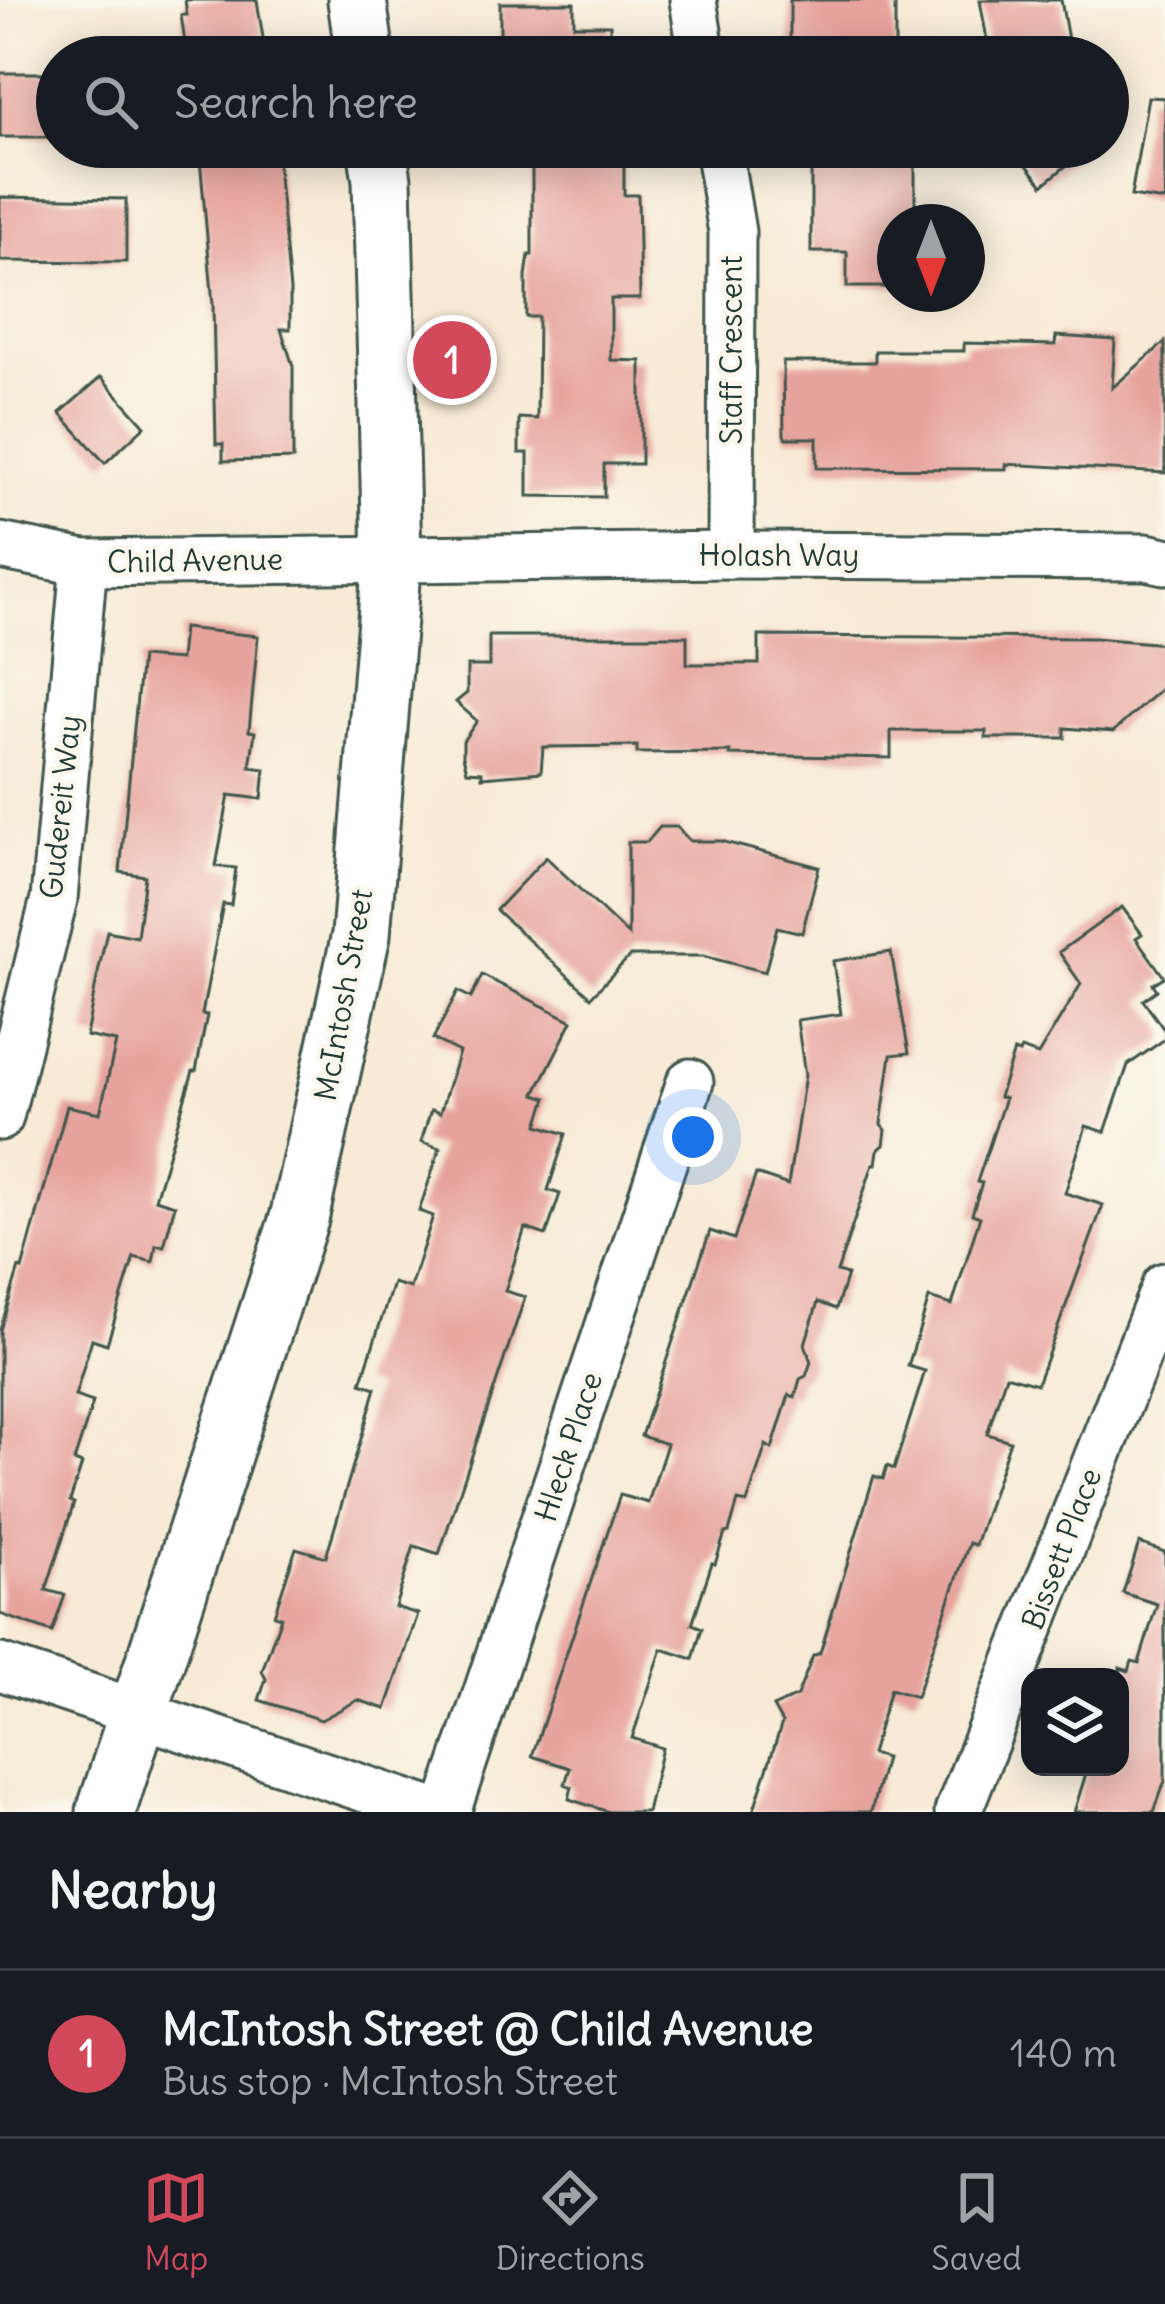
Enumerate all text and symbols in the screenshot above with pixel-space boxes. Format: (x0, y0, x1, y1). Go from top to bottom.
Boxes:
search box (36, 36, 1129, 168)
icon: search (78, 69, 144, 135)
text: Search here (174, 74, 418, 130)
north arrow (877, 204, 985, 312)
street label: Staff Crescent (712, 256, 750, 445)
pin: 1 (413, 315, 491, 405)
street label: Holash Way (699, 536, 859, 574)
street label: Child Avenue (107, 539, 283, 581)
street label: Gudereit Way (31, 713, 89, 901)
street label: McIntosh Street (306, 886, 380, 1104)
your location (663, 1107, 723, 1167)
street label: Hleck Place (526, 1367, 610, 1526)
street label: Bissett Place (1013, 1463, 1109, 1635)
map controls (1021, 1668, 1129, 1776)
button: layers (1021, 1668, 1129, 1776)
text: Nearby (48, 1858, 217, 1922)
text: McIntosh Street @ Child Avenue (162, 2001, 814, 2057)
text: 1 (79, 2029, 95, 2078)
text: 140 m (1010, 2029, 1117, 2078)
text: Bus stop · McIntosh Street (162, 2057, 618, 2106)
tab: Map (143, 2165, 209, 2279)
tab: Directions (496, 2165, 645, 2279)
tab: Saved (931, 2165, 1022, 2279)

